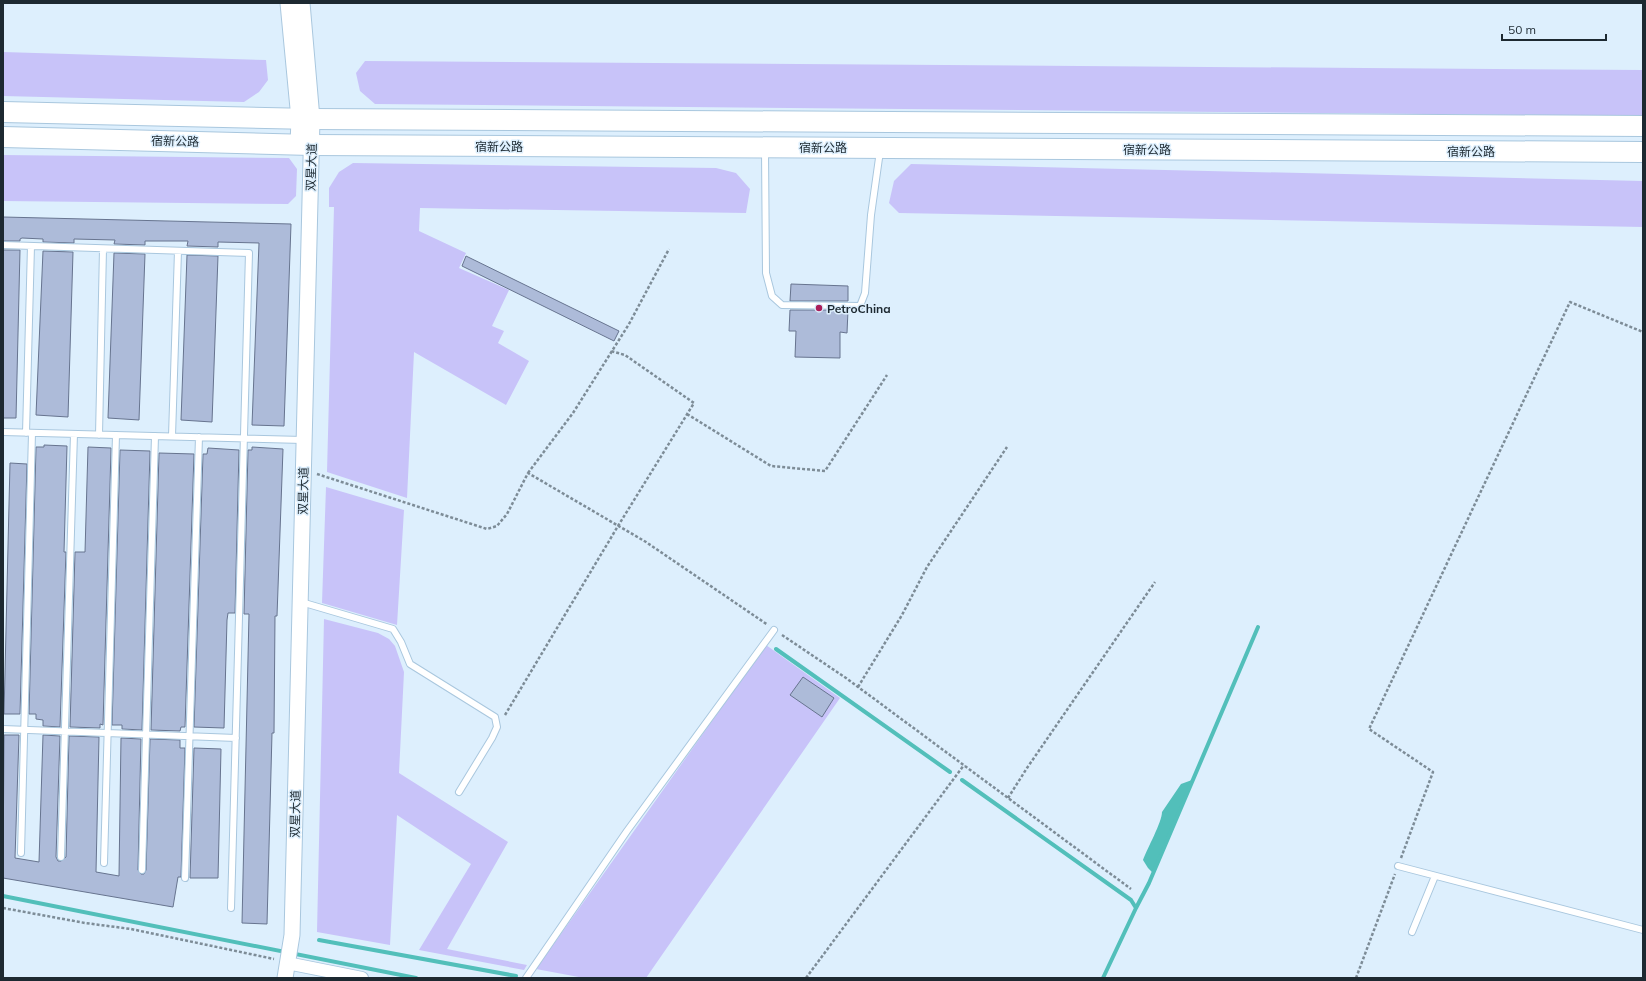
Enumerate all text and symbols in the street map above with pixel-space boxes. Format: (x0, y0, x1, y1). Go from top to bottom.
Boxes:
scale bar (1502, 16, 1606, 42)
text: 50 m (1508, 22, 1536, 37)
street label: 宿新公路 (151, 133, 199, 149)
street label: 宿新公路 (475, 139, 523, 154)
street label: 宿新公路 (799, 140, 847, 155)
street label: 宿新公路 (1123, 142, 1171, 157)
street label: 双星大道 (303, 143, 319, 191)
street label: 宿新公路 (1447, 144, 1495, 159)
place label: PetroChina (827, 301, 891, 316)
marker: PetroChina (814, 303, 824, 313)
street label: 双星大道 (295, 467, 311, 515)
street label: 双星大道 (287, 790, 303, 838)

